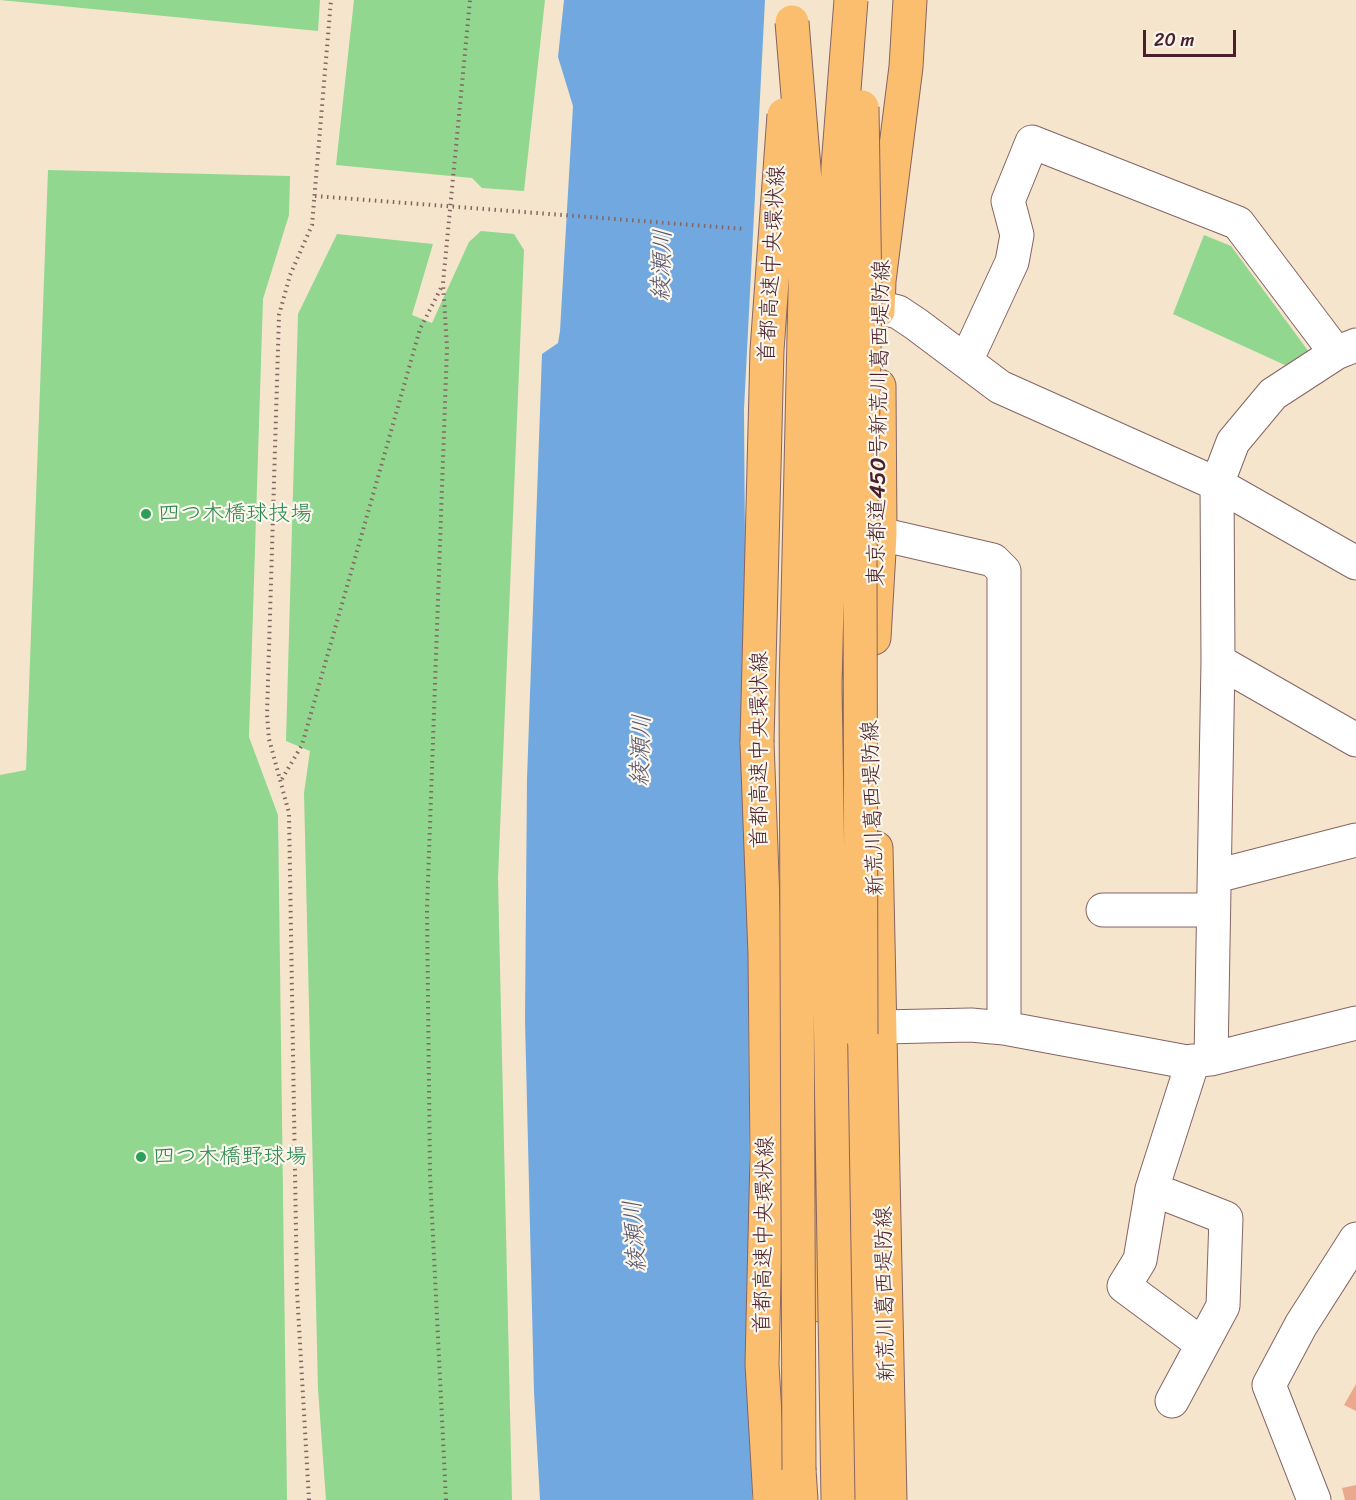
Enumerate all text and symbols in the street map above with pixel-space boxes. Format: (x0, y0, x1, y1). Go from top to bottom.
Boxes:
scale bar (1146, 18, 1239, 56)
text: 20 m (1154, 24, 1194, 56)
street label: 首都高速中央環状線 (755, 164, 791, 364)
water label: 綾瀬川 (647, 229, 679, 301)
street label: 東京都道450号新荒川葛西堤防線 (864, 259, 896, 587)
place label: 四つ木橋球技場 (158, 501, 312, 527)
marker: 四つ木橋球技場 (139, 507, 153, 521)
street label: 首都高速中央環状線 (747, 651, 773, 849)
water label: 綾瀬川 (626, 714, 658, 786)
street label: 新荒川葛西堤防線 (858, 720, 890, 896)
street label: 首都高速中央環状線 (750, 1136, 780, 1334)
place label: 四つ木橋野球場 (153, 1144, 307, 1170)
marker: 四つ木橋野球場 (134, 1150, 148, 1164)
water label: 綾瀬川 (619, 1199, 653, 1273)
street label: 新荒川葛西堤防線 (871, 1206, 901, 1382)

